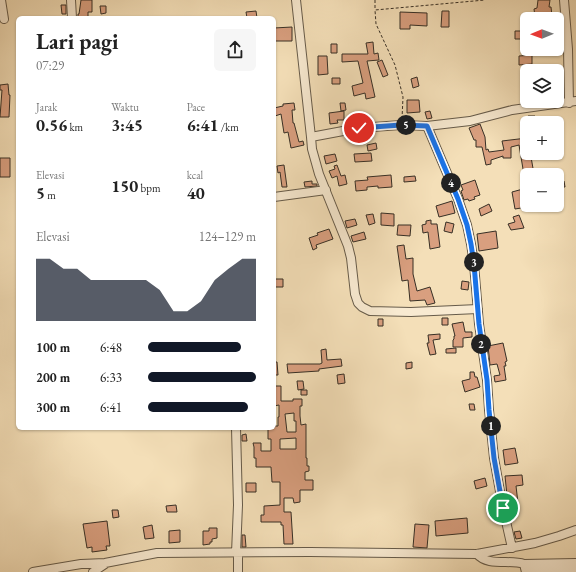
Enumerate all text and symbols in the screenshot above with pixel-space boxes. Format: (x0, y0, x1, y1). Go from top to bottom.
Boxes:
north arrow (520, 12, 564, 56)
map controls (520, 12, 564, 212)
text: Lari pagi (36, 27, 119, 56)
button: share (214, 29, 256, 71)
text: 07:29 (36, 57, 64, 74)
button: layers (520, 64, 564, 108)
text: Jarak (36, 100, 57, 114)
text: Waktu (111, 100, 139, 114)
text: Pace (187, 100, 205, 114)
pin (342, 111, 376, 145)
text: 0.56 (36, 114, 67, 136)
text: 3:45 (111, 114, 143, 136)
text: 6:41 (187, 114, 218, 136)
pin: 5 (396, 115, 416, 135)
button: + (520, 116, 564, 160)
icon: check (348, 117, 370, 139)
text: 5 (403, 118, 409, 132)
text: km (67, 120, 83, 134)
text: /km (218, 120, 239, 134)
text: Elevasi (36, 168, 64, 182)
text: kcal (187, 168, 203, 182)
button: − (520, 168, 564, 212)
pin: 4 (441, 173, 461, 193)
text: 150 (111, 175, 138, 197)
text: 4 (448, 176, 454, 190)
text: bpm (138, 181, 160, 195)
text: 5 (36, 182, 45, 204)
text: 40 (187, 182, 205, 204)
text: m (45, 188, 56, 202)
text: Elevasi (36, 228, 70, 245)
text: 124–129 m (199, 228, 256, 245)
pin: 3 (464, 252, 484, 272)
text: 3 (471, 255, 477, 269)
pin: 2 (471, 334, 491, 354)
text: 2 (478, 337, 484, 351)
text: 100 m (36, 339, 70, 356)
text: 6:48 (100, 339, 122, 356)
text: 200 m (36, 369, 70, 386)
text: 6:33 (100, 369, 122, 386)
text: 300 m (36, 399, 70, 416)
text: 6:41 (100, 399, 122, 416)
pin: 1 (481, 416, 501, 436)
text: 1 (488, 419, 494, 433)
pin (486, 491, 520, 525)
icon: arrive (492, 497, 514, 519)

